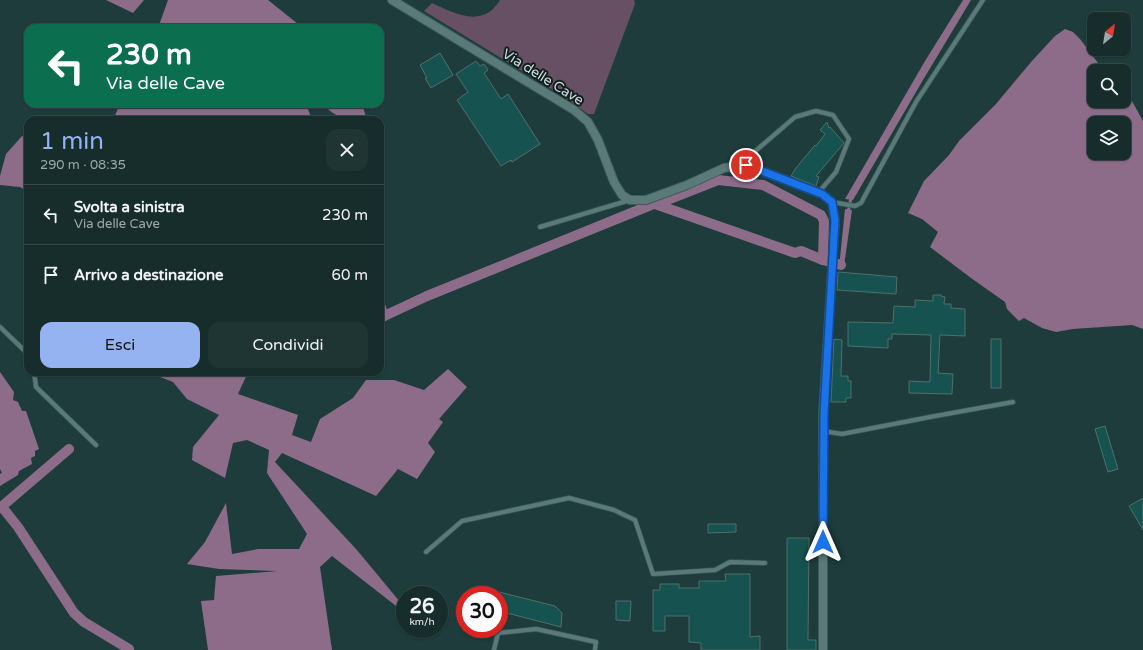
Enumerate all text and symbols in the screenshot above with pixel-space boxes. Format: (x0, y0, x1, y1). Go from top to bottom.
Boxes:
north arrow (1087, 12, 1131, 56)
map controls (1087, 12, 1131, 160)
text: 230 m (106, 38, 192, 72)
icon: left (40, 40, 92, 92)
street label: Via delle Cave (499, 45, 587, 109)
button: search (1087, 64, 1131, 108)
text: Via delle Cave (106, 72, 225, 94)
button: layers (1087, 116, 1131, 160)
text: 1 min (40, 127, 104, 156)
button: close (326, 129, 368, 171)
pin (729, 148, 763, 182)
icon: arrive (735, 154, 757, 176)
text: 290 m · 08:35 (40, 157, 126, 173)
text: Svolta a sinistra (74, 198, 185, 216)
icon: left (40, 204, 62, 226)
text: 230 m (322, 206, 368, 224)
text: Via delle Cave (74, 216, 160, 232)
icon: arrive (40, 264, 62, 286)
text: Arrivo a destinazione (74, 266, 224, 284)
text: 60 m (331, 266, 368, 284)
button: Esci (40, 322, 200, 368)
button: Condividi (208, 322, 368, 368)
position arrow (802, 521, 844, 563)
speed limit sign: 30 (456, 586, 508, 638)
text: 26 (409, 595, 435, 619)
text: km/h (409, 616, 435, 628)

